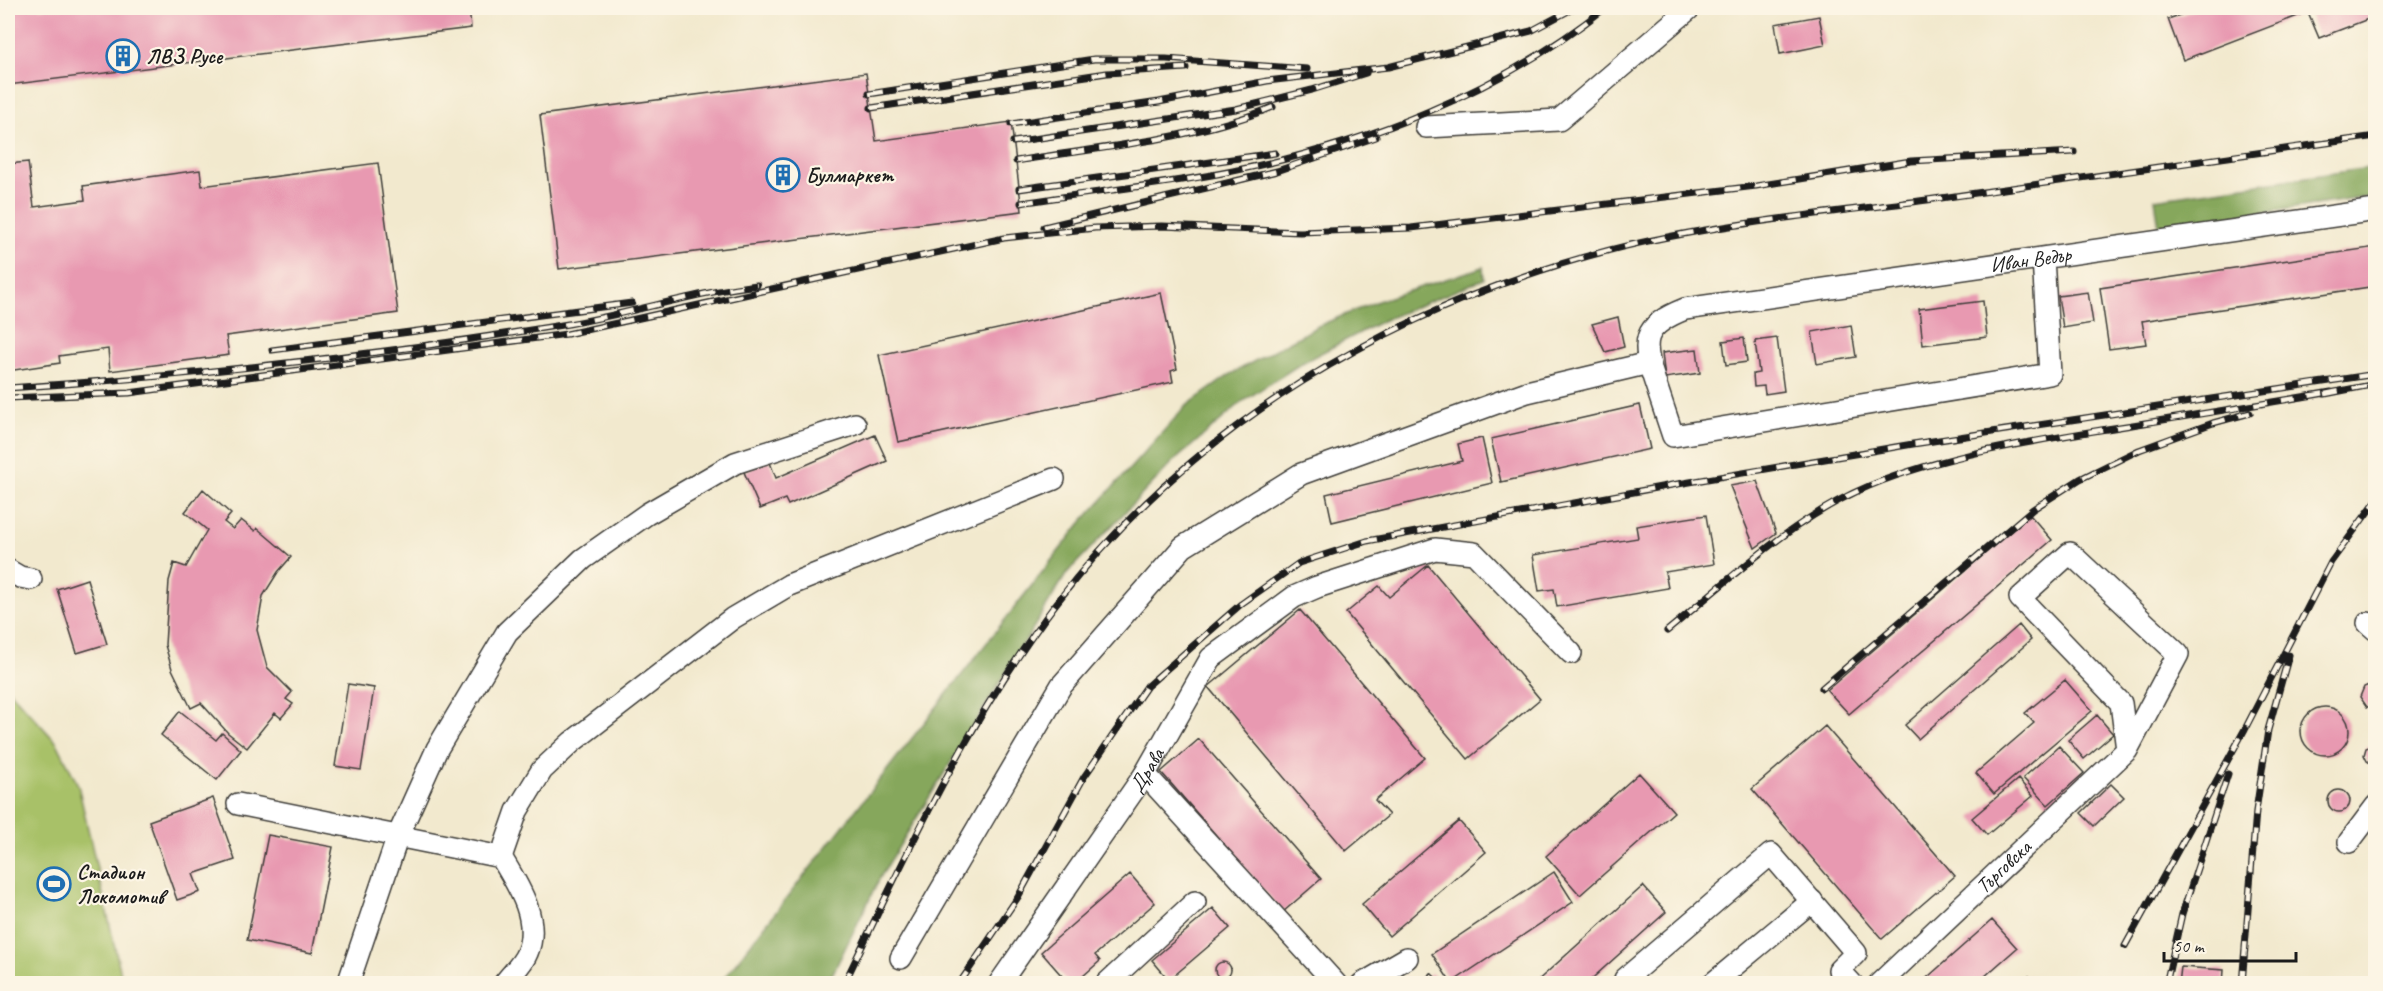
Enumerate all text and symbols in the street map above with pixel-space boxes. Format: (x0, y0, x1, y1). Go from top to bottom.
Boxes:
building icon: ЛВЗ Русе (105, 38, 141, 74)
place label: ЛВЗ Русе (146, 43, 224, 69)
building icon: Булмаркет (765, 157, 801, 193)
place label: Булмаркет (806, 162, 895, 188)
street label: Иван Ведър (1989, 241, 2074, 278)
street label: Драва (1123, 742, 1171, 797)
street label: Търговска (1970, 833, 2038, 899)
place label: Стадион Локомотив (77, 859, 169, 909)
sports icon: Стадион Локомотив (36, 866, 72, 902)
scale bar (2164, 925, 2296, 963)
text: 50 m (2173, 935, 2206, 957)

